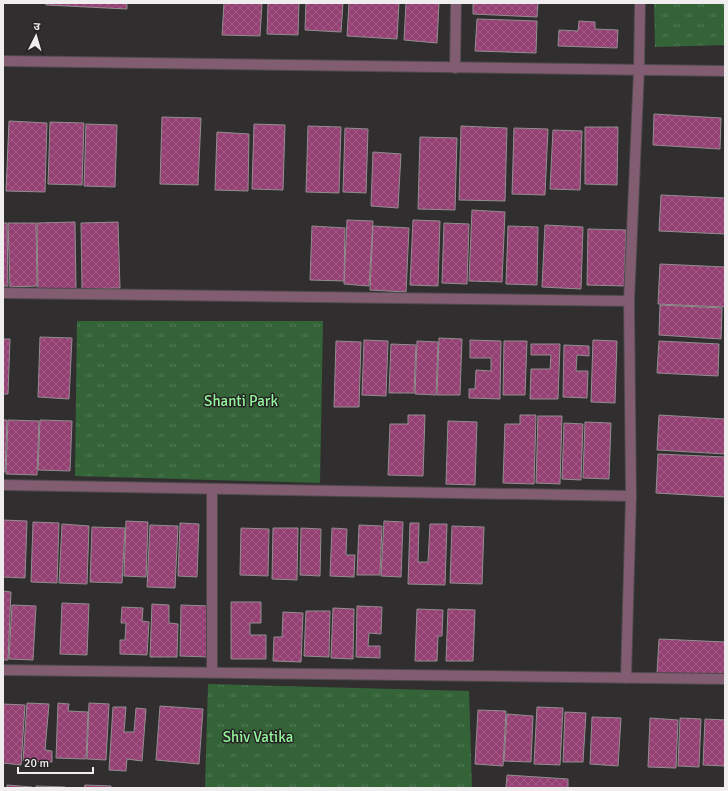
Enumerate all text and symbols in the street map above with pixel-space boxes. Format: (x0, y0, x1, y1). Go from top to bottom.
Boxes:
north arrow (16, 16, 56, 56)
text: उ (33, 20, 41, 33)
park label: Shanti Park (204, 392, 278, 410)
park label: Shiv Vatika (223, 728, 293, 746)
scale bar (18, 749, 93, 775)
text: 20 m (24, 756, 49, 771)

